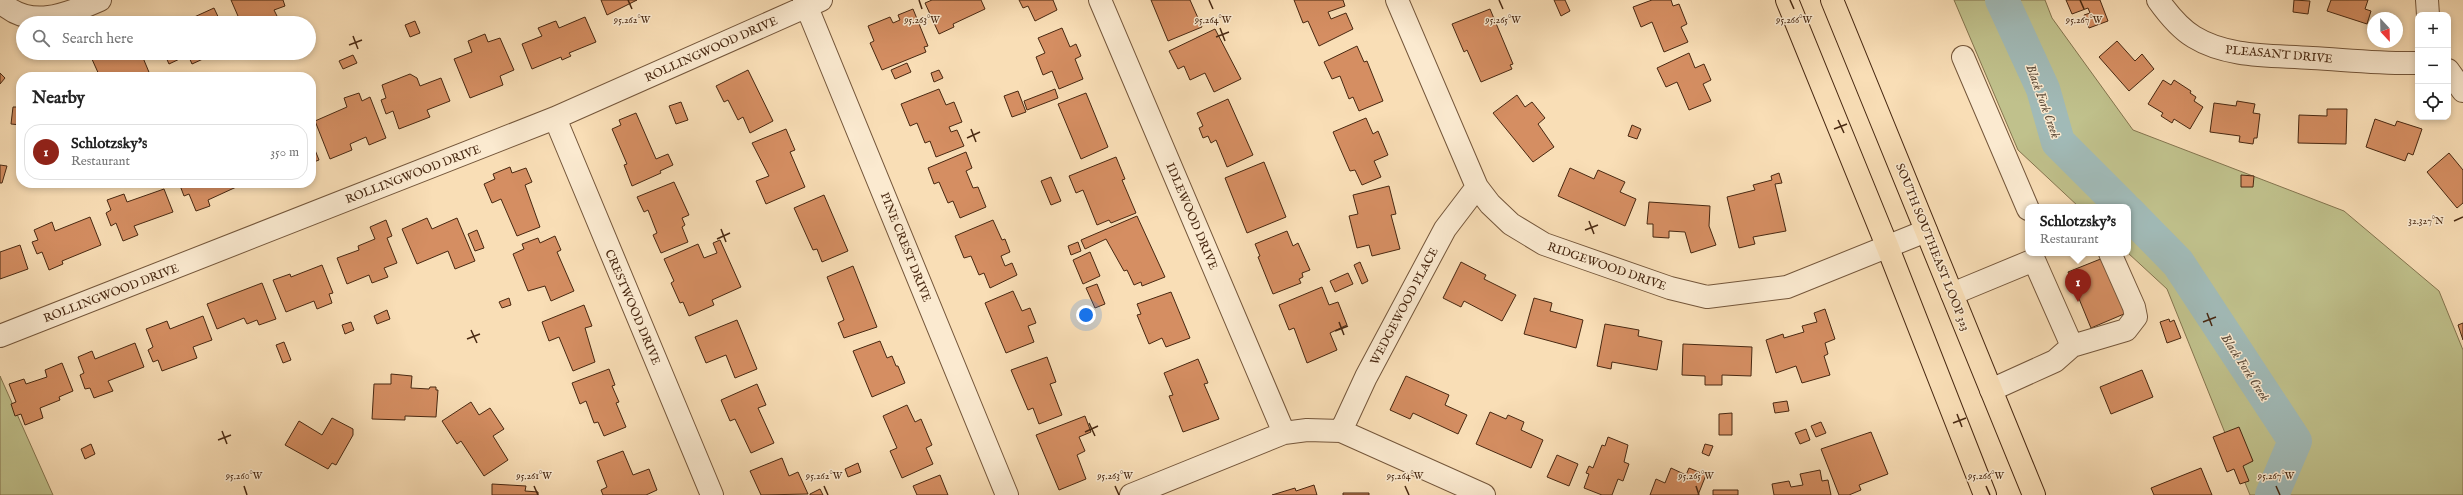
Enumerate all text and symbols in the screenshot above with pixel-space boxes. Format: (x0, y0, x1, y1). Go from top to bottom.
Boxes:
north arrow (2367, 12, 2403, 48)
map controls (2415, 12, 2451, 120)
button: + (2415, 12, 2451, 48)
street label: ROLLINGWOOD DRIVE (642, 13, 780, 86)
text: 95.262°W (613, 14, 651, 27)
text: 95.263°W (903, 14, 940, 27)
text: 95.264°W (1194, 14, 1232, 27)
text: 95.265°W (1484, 14, 1521, 27)
text: 95.266°W (1775, 14, 1812, 27)
text: 95.267°W (2065, 14, 2103, 27)
search box (16, 16, 316, 60)
icon: search (30, 27, 52, 49)
text: Search here (62, 29, 133, 48)
street label: PLEASANT DRIVE (2225, 42, 2333, 67)
button: − (2415, 48, 2451, 84)
water label: Black Fork Creek (2021, 62, 2064, 142)
button: locate (2415, 84, 2451, 120)
text: Nearby (32, 88, 85, 109)
text: Schlotzsky's (71, 134, 147, 153)
street label: ROLLINGWOOD DRIVE (343, 142, 483, 207)
text: 1 (44, 144, 48, 161)
text: 350 m (270, 144, 299, 161)
text: Restaurant (71, 153, 130, 170)
street label: IDLEWOOD DRIVE (1162, 161, 1221, 272)
street label: SOUTH SOUTHEAST LOOP 323 (1892, 161, 1973, 333)
street label: PINE CREST DRIVE (877, 190, 934, 304)
popup (2025, 204, 2131, 256)
text: Schlotzsky's (2040, 212, 2116, 231)
text: 32.327°N (2408, 215, 2444, 228)
text: Restaurant (2040, 231, 2099, 248)
street label: RIDGEWOOD DRIVE (1545, 239, 1668, 294)
street label: WEDGEWOOD PLACE (1367, 245, 1442, 368)
street label: CRESTWOOD DRIVE (601, 247, 664, 367)
street label: ROLLINGWOOD DRIVE (41, 261, 181, 326)
pin: 1 (2065, 269, 2091, 302)
your location (1076, 305, 1096, 325)
water label: Black Fork Creek (2217, 331, 2273, 406)
text: 95.260°W (225, 470, 263, 483)
text: 95.261°W (515, 470, 552, 483)
text: 95.262°W (805, 470, 843, 483)
text: 95.263°W (1096, 470, 1133, 483)
text: 95.264°W (1386, 470, 1424, 483)
text: 95.265°W (1677, 470, 1714, 483)
text: 95.266°W (1967, 470, 2004, 483)
text: 95.267°W (2257, 470, 2295, 483)

